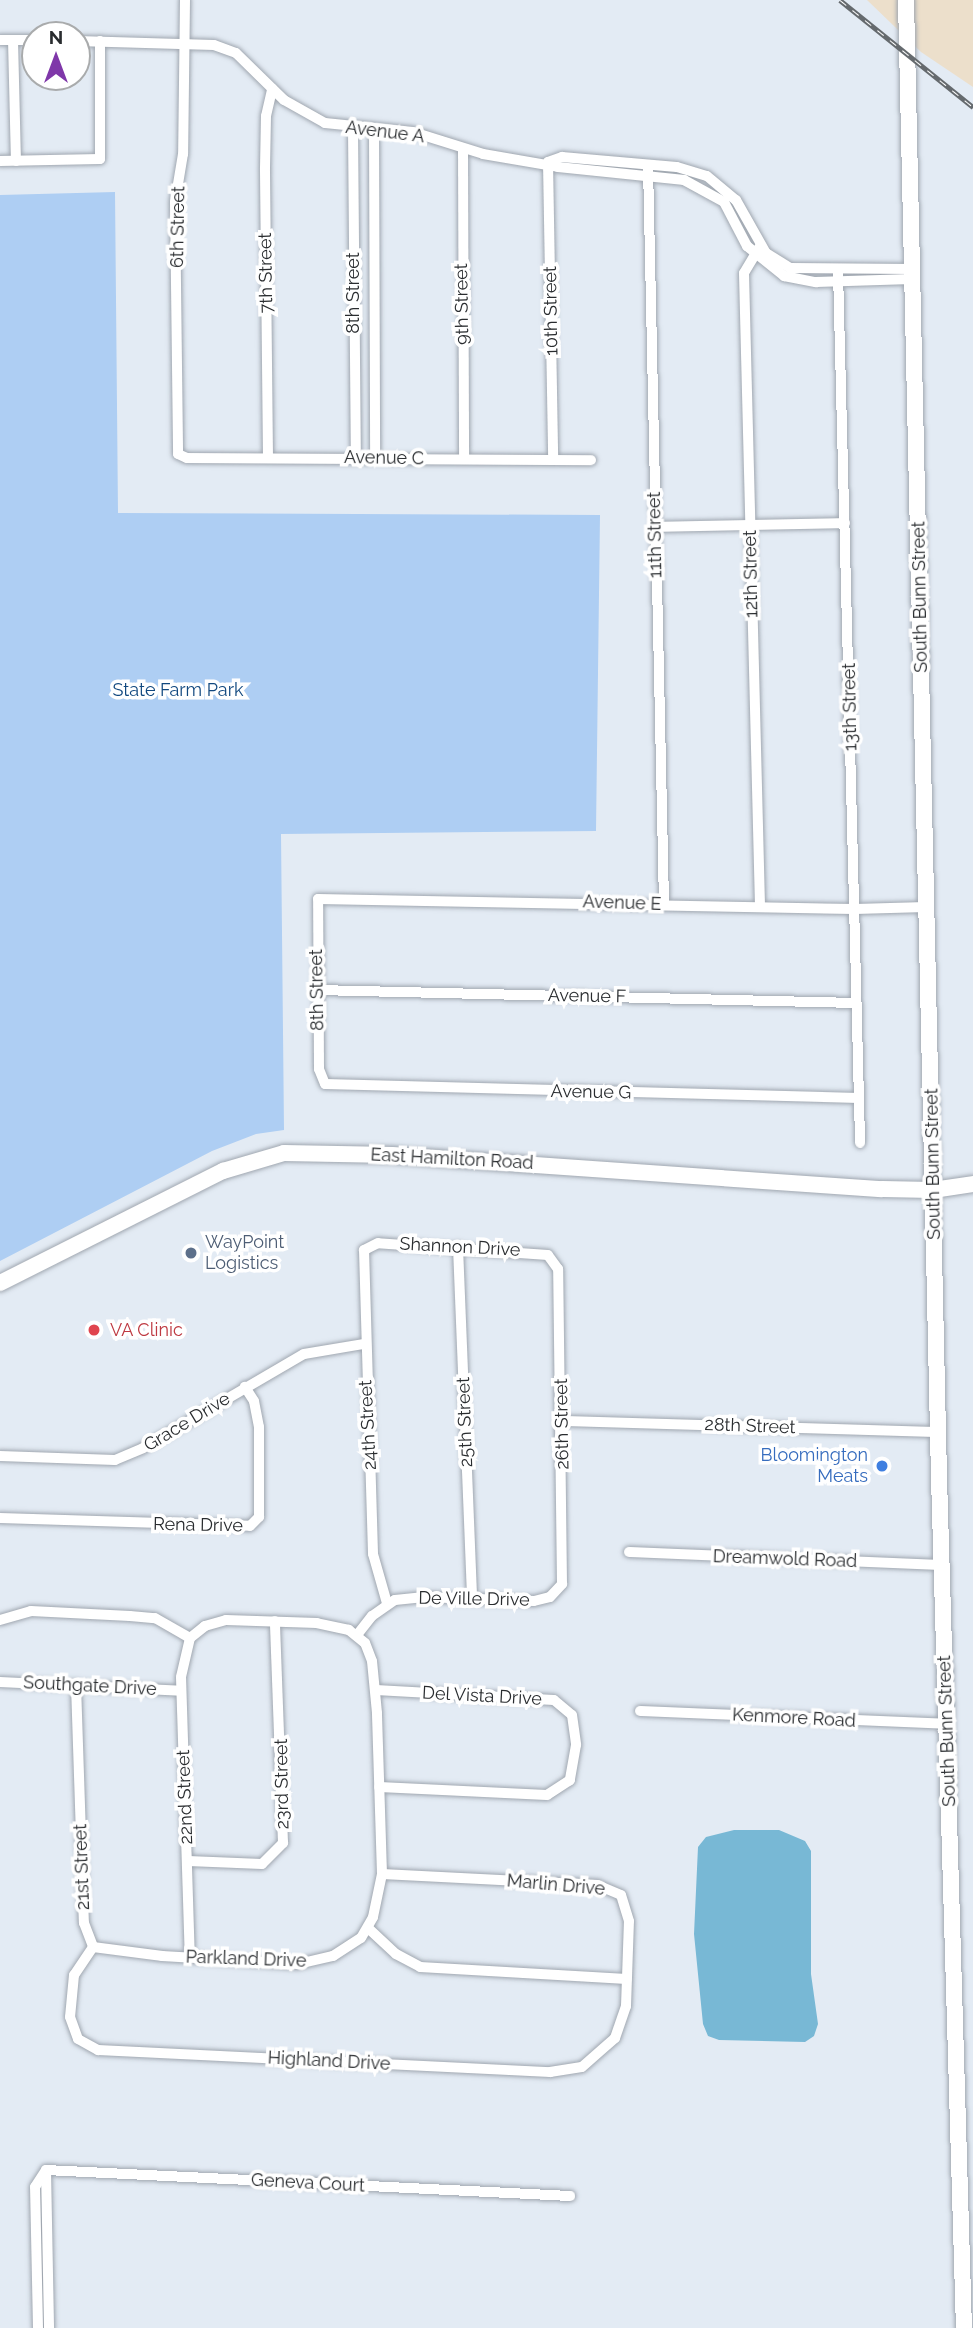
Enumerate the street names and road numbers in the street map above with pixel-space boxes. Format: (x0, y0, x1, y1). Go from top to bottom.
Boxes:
street label: Avenue A (344, 116, 426, 148)
street label: 6th Street (166, 186, 190, 268)
street label: 7th Street (254, 232, 278, 314)
street label: 8th Street (342, 252, 364, 334)
street label: 9th Street (450, 263, 474, 345)
street label: 10th Street (539, 266, 563, 356)
street label: Avenue C (344, 447, 424, 469)
street label: 11th Street (643, 492, 667, 578)
street label: South Bunn Street (908, 521, 932, 673)
street label: 12th Street (739, 530, 763, 618)
street label: 13th Street (838, 663, 862, 751)
street label: Avenue E (582, 891, 662, 915)
street label: 8th Street (305, 949, 329, 1031)
street label: Avenue F (548, 985, 626, 1007)
street label: Avenue G (550, 1080, 632, 1104)
street label: South Bunn Street (921, 1088, 945, 1240)
street label: East Hamilton Road (370, 1144, 534, 1174)
street label: Shannon Drive (399, 1233, 521, 1261)
street label: 25th Street (453, 1377, 477, 1467)
street label: 26th Street (550, 1378, 574, 1470)
street label: 24th Street (355, 1379, 381, 1471)
street label: Grace Drive (140, 1388, 234, 1456)
street label: 28th Street (704, 1414, 796, 1438)
street label: Rena Drive (153, 1513, 243, 1537)
street label: Dreamwold Road (712, 1546, 858, 1572)
street label: De Ville Drive (418, 1587, 530, 1611)
street label: South Bunn Street (934, 1655, 960, 1807)
street label: Southgate Drive (23, 1672, 157, 1700)
street label: Del Vista Drive (421, 1682, 543, 1710)
street label: Kenmore Road (732, 1704, 856, 1732)
street label: 23rd Street (270, 1738, 294, 1830)
street label: 22nd Street (173, 1749, 197, 1845)
street label: 21st Street (70, 1824, 94, 1910)
street label: Marlin Drive (506, 1870, 606, 1900)
street label: Parkland Drive (185, 1946, 307, 1972)
street label: Highland Drive (267, 2047, 391, 2075)
street label: Geneva Court (250, 2169, 366, 2197)

